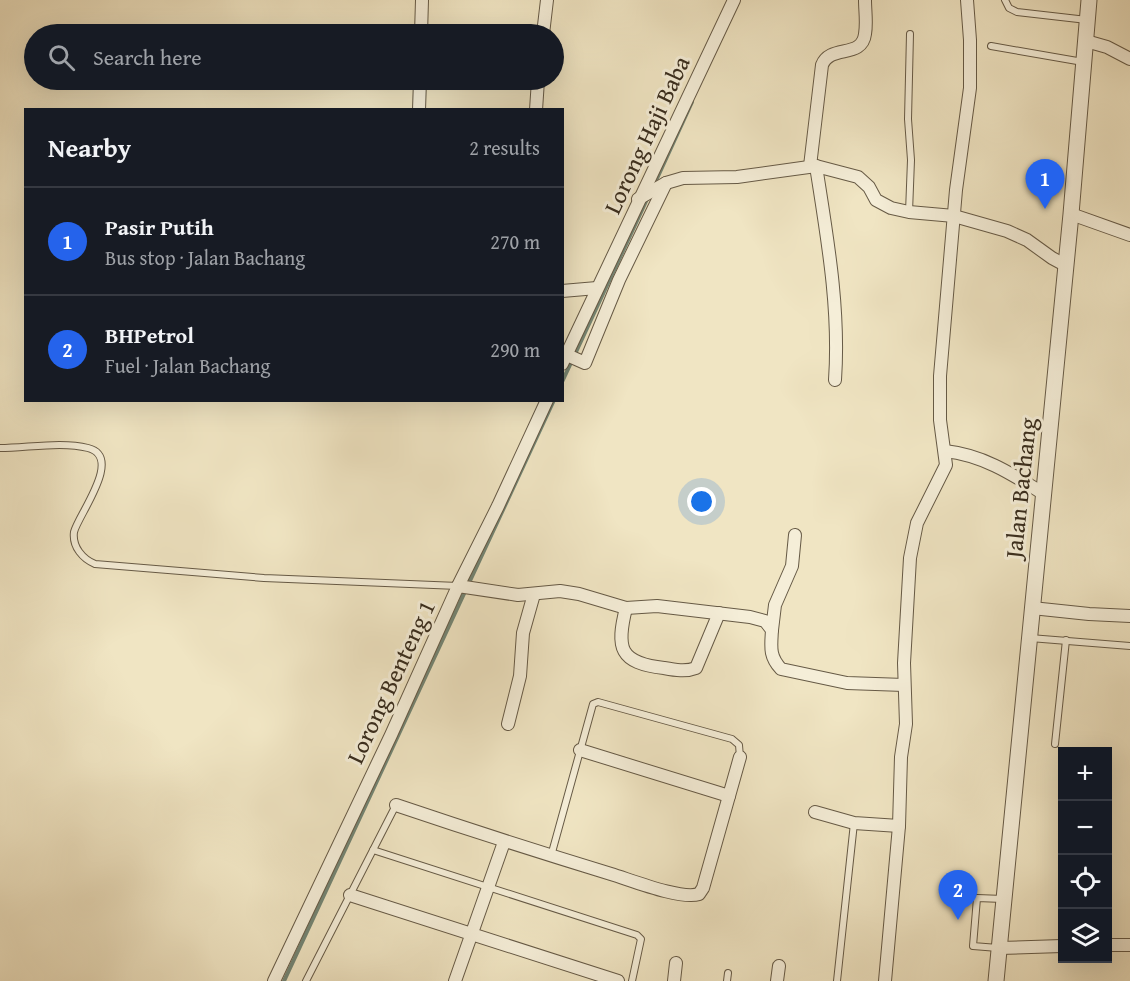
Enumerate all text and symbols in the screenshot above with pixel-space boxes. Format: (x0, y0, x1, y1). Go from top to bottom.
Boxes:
search box (24, 24, 564, 90)
icon: search (45, 41, 78, 74)
text: Search here (93, 41, 202, 73)
street label: Lorong Haji Baba (595, 49, 699, 220)
text: Nearby (48, 128, 131, 167)
text: 2 results (469, 133, 540, 162)
pin: 1 (1026, 160, 1064, 209)
text: Pasir Putih (105, 211, 214, 243)
text: 1 (62, 227, 73, 256)
text: 270 m (490, 227, 540, 256)
text: Bus stop · Jalan Bachang (105, 243, 305, 272)
text: BHPetrol (105, 319, 194, 351)
text: 2 (62, 335, 73, 364)
text: 290 m (490, 335, 540, 364)
text: Fuel · Jalan Bachang (105, 351, 270, 380)
street label: Jalan Bachang (995, 416, 1045, 563)
your location (687, 487, 716, 516)
street label: Lorong Benteng 1 (337, 594, 444, 769)
map controls (1058, 747, 1112, 963)
button: + (1058, 747, 1112, 801)
button: − (1058, 801, 1112, 855)
button: locate (1058, 855, 1112, 909)
pin: 2 (938, 870, 978, 920)
button: layers (1058, 909, 1112, 963)

